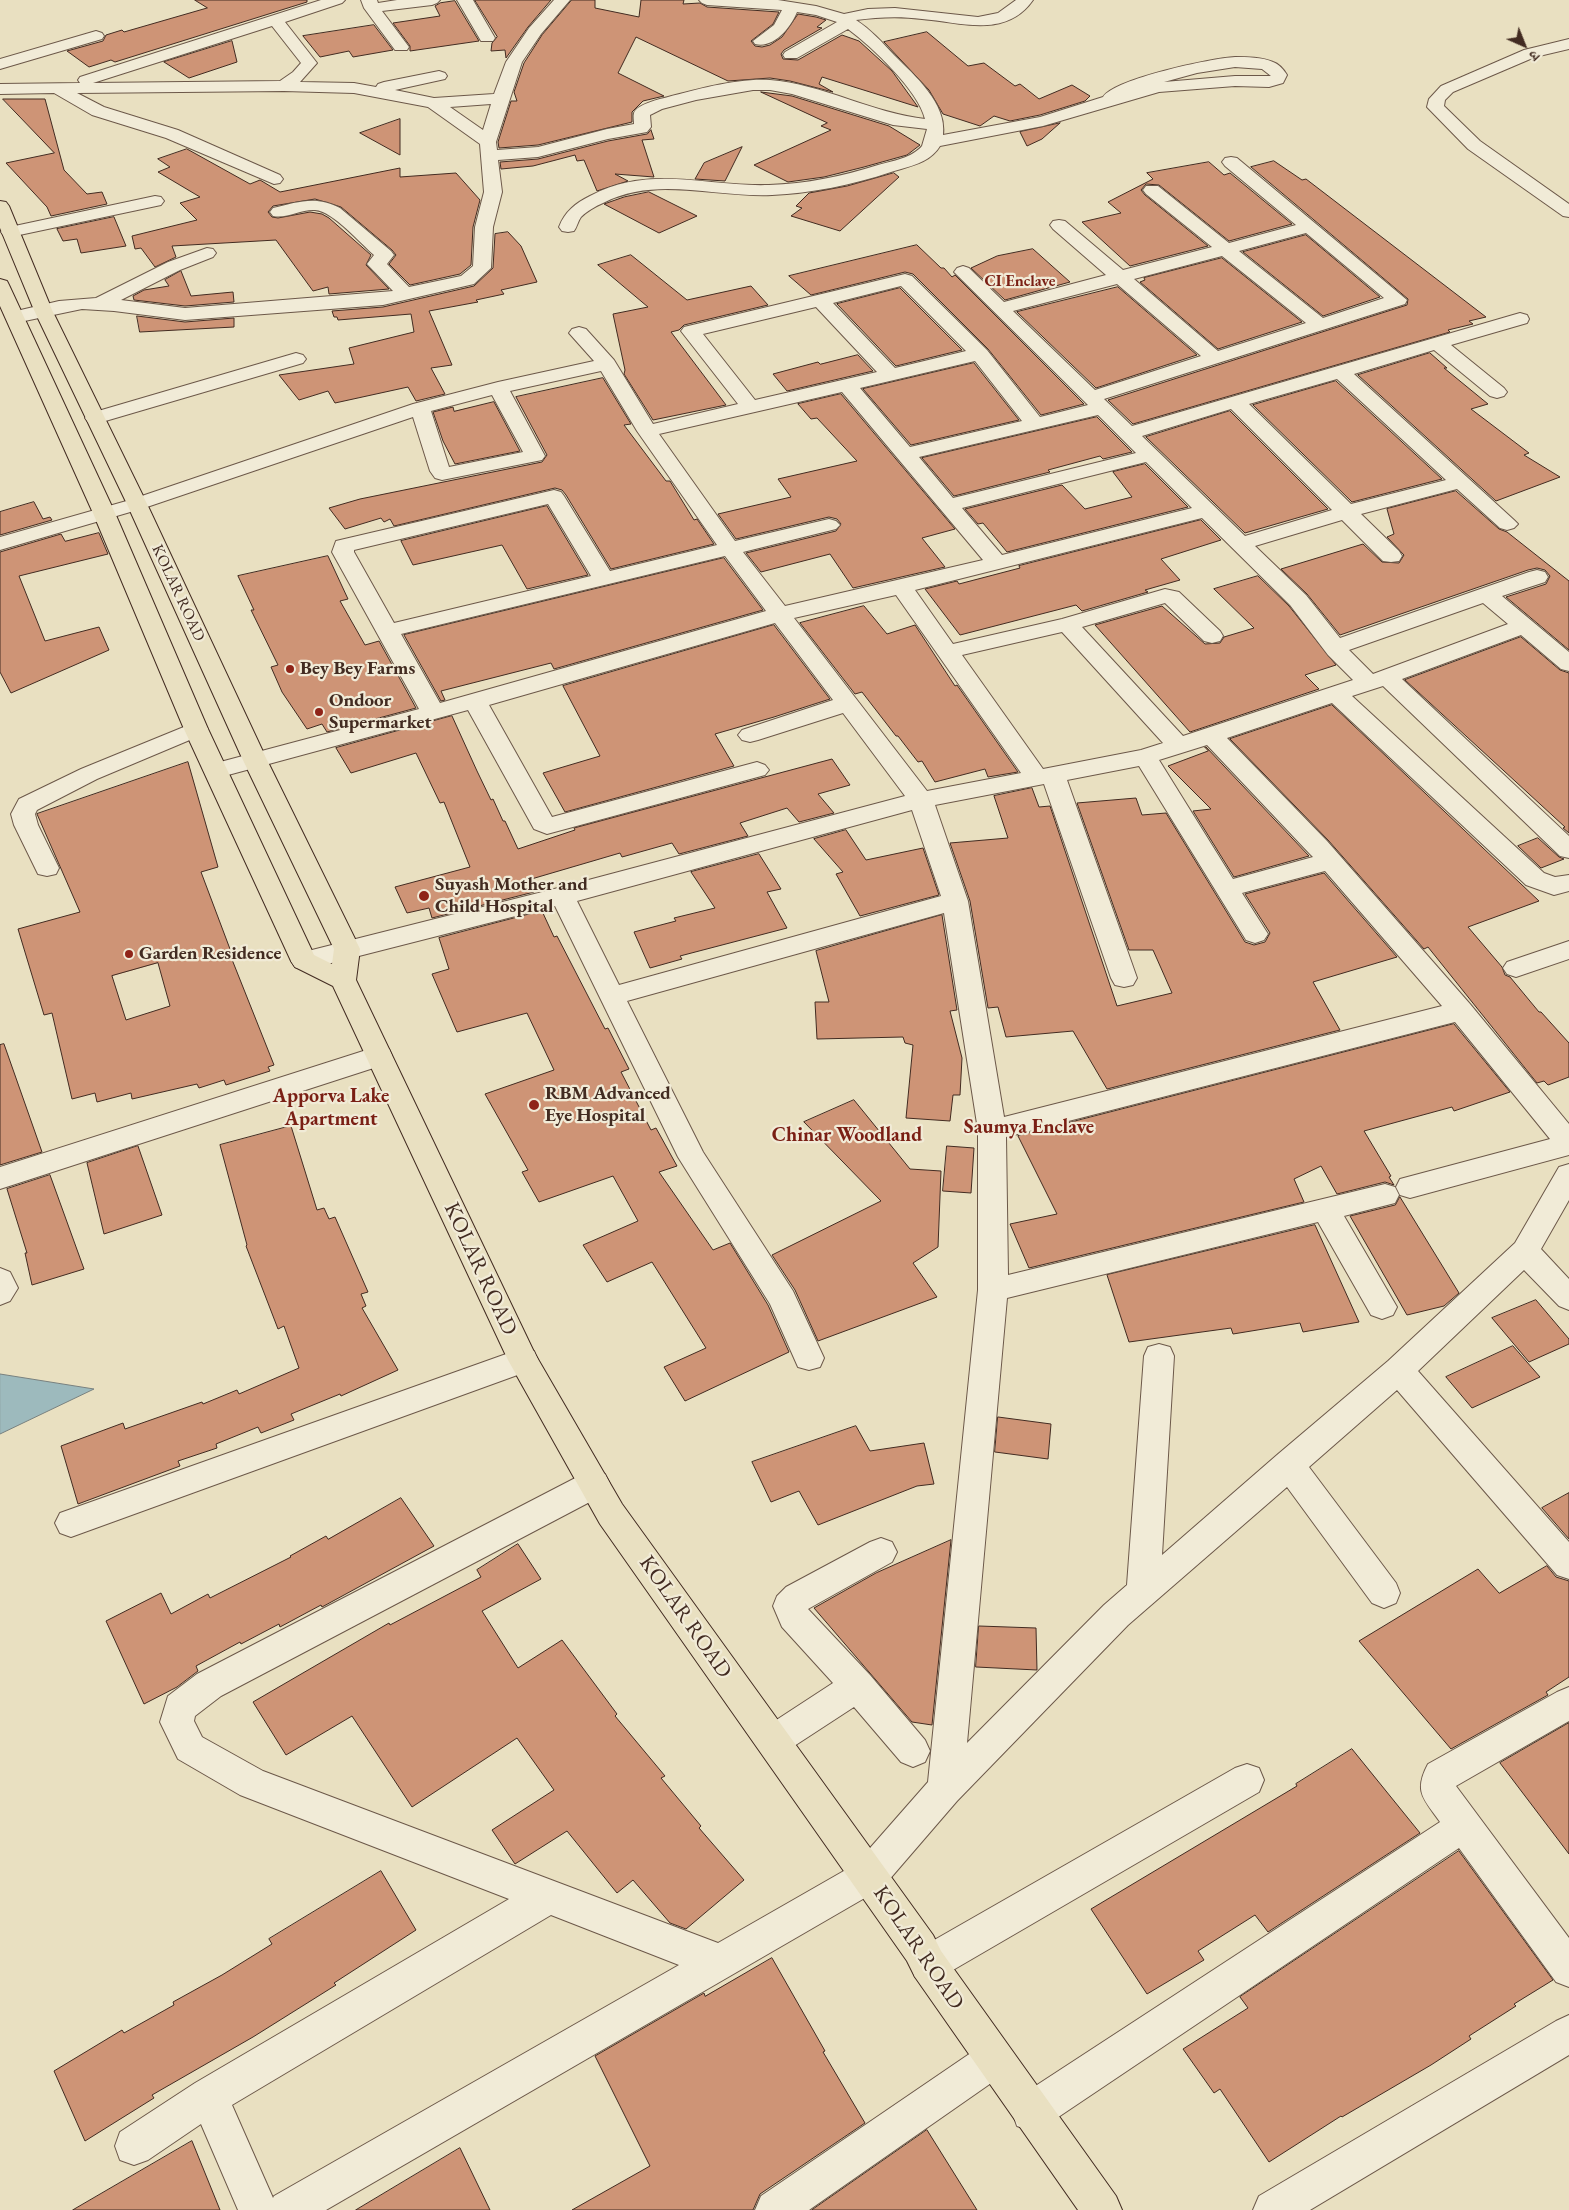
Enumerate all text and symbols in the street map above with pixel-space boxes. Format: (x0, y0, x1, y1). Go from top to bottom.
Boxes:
north arrow (1499, 20, 1549, 70)
text: उ (1526, 47, 1543, 65)
district label: CI Enclave (985, 272, 1055, 292)
street label: KOLAR ROAD (147, 542, 209, 644)
place label: Bey Bey Farms (300, 658, 415, 680)
marker: Bey Bey Farms (284, 663, 296, 675)
place label: Ondoor Supermarket (329, 690, 432, 734)
marker: Ondoor Supermarket (313, 706, 325, 718)
place label: Suyash Mother and Child Hospital (435, 874, 588, 918)
marker: Suyash Mother and Child Hospital (417, 889, 431, 903)
place label: Garden Residence (139, 943, 281, 965)
marker: Garden Residence (123, 948, 135, 960)
place label: RBM Advanced Eye Hospital (545, 1083, 671, 1127)
district label: Apporva Lake Apartment (273, 1085, 389, 1132)
marker: RBM Advanced Eye Hospital (527, 1098, 541, 1112)
district label: Saumya Enclave (964, 1116, 1094, 1140)
district label: Chinar Woodland (772, 1124, 922, 1148)
street label: KOLAR ROAD (438, 1198, 522, 1340)
street label: KOLAR ROAD (633, 1551, 737, 1683)
street label: KOLAR ROAD (867, 1881, 969, 2015)

